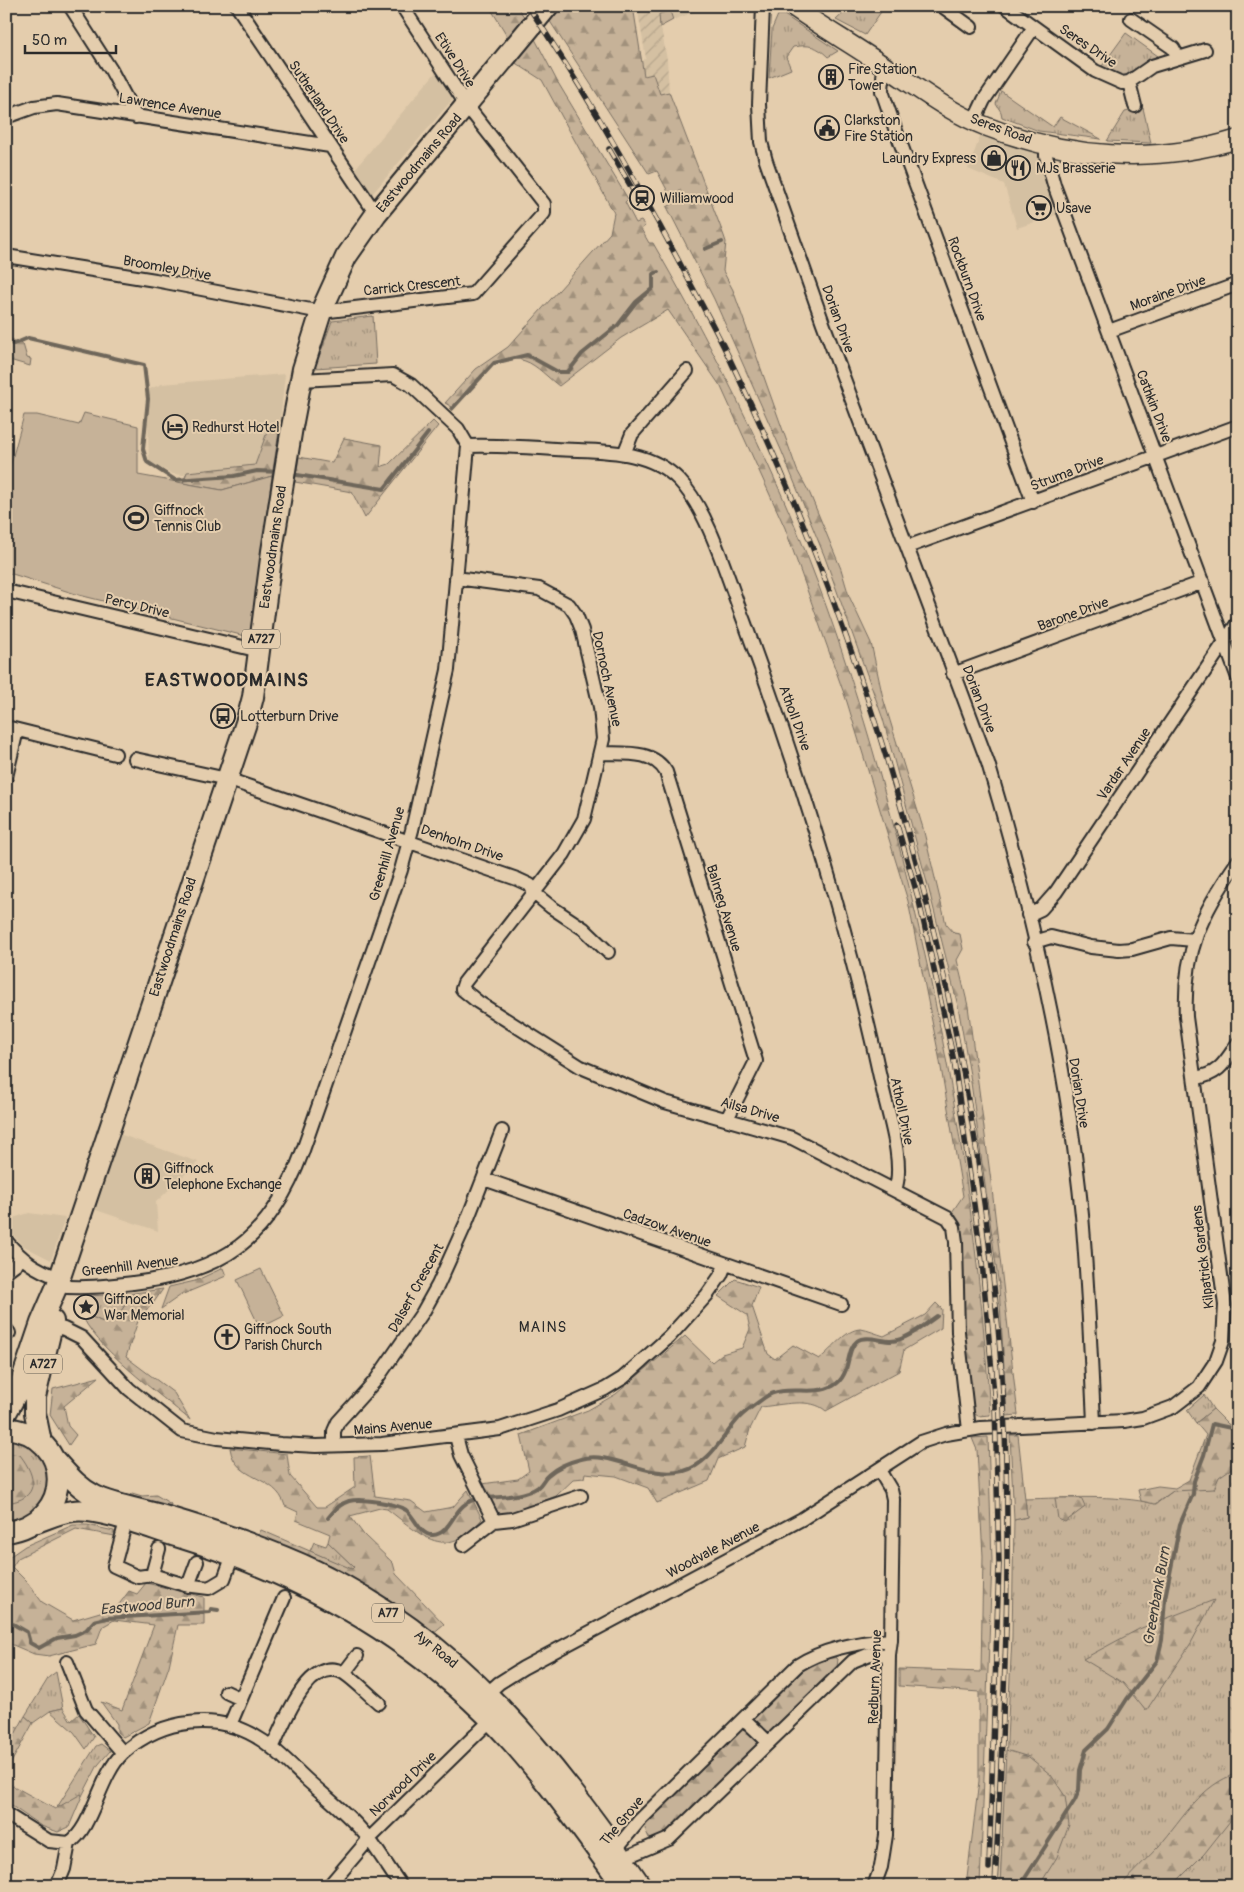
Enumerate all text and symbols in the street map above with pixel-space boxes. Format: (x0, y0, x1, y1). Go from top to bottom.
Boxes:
street label: Seres Drive (1056, 21, 1120, 72)
scale bar (25, 22, 116, 54)
street label: Etive Drive (431, 29, 479, 91)
text: 50 m (32, 31, 67, 50)
street label: Sutherland Drive (285, 57, 353, 147)
place label: Fire Station Tower (848, 61, 917, 94)
building icon: Fire Station Tower (818, 64, 844, 90)
street label: Lawrence Avenue (118, 90, 222, 122)
street label: Eastwoodmains Road (373, 110, 466, 216)
street label: Seres Road (968, 110, 1035, 148)
place label: Clarkston Fire Station (844, 112, 913, 145)
public building icon: Clarkston Fire Station (814, 115, 840, 141)
shop icon: Laundry Express (981, 145, 1007, 171)
place label: Laundry Express (882, 150, 977, 167)
restaurant icon: MJs Brasserie (1005, 155, 1031, 181)
place label: MJs Brasserie (1036, 160, 1115, 177)
station icon: Williamwood (629, 185, 655, 211)
place label: Williamwood (660, 190, 734, 207)
supermarket icon: Usave (1026, 195, 1052, 221)
place label: Usave (1056, 200, 1091, 217)
street label: Rockburn Drive (944, 235, 990, 324)
street label: Broomley Drive (122, 252, 212, 284)
street label: Moraine Drive (1128, 271, 1208, 315)
street label: Carrick Crescent (363, 272, 462, 300)
street label: Dorian Drive (818, 283, 858, 355)
street label: Cathkin Drive (1132, 367, 1176, 445)
hotel icon: Redhurst Hotel (162, 414, 188, 440)
place label: Redhurst Hotel (192, 419, 280, 436)
street label: Struma Drive (1028, 451, 1106, 495)
street label: Eastwoodmains Road (256, 484, 290, 610)
place label: Giffnock Tennis Club (154, 502, 221, 535)
sports icon: Giffnock Tennis Club (123, 505, 149, 531)
street label: Percy Drive (103, 590, 171, 622)
street label: Barone Drive (1035, 593, 1111, 635)
road number: A727 (242, 630, 280, 648)
street label: Dornoch Avenue (589, 630, 625, 728)
street label: Dorian Drive (958, 663, 1000, 735)
district label: EASTWOODMAINS (145, 668, 309, 692)
street label: Atholl Drive (775, 683, 815, 753)
bus stop icon: Lotterburn Drive (210, 703, 236, 729)
place label: Lotterburn Drive (240, 708, 338, 725)
street label: Vardar Avenue (1093, 724, 1155, 804)
street label: Greenhill Avenue (365, 805, 409, 903)
street label: Denholm Drive (419, 821, 506, 865)
street label: Balmeg Avenue (703, 862, 745, 954)
street label: Eastwoodmains Road (146, 875, 200, 999)
street label: Dorian Drive (1065, 1057, 1093, 1129)
street label: Atholl Drive (887, 1076, 917, 1146)
street label: Ailsa Drive (719, 1093, 782, 1127)
place label: Giffnock Telephone Exchange (164, 1160, 282, 1193)
building icon: Giffnock Telephone Exchange (134, 1163, 160, 1189)
street label: Kilpatrick Gardens (1188, 1204, 1218, 1310)
street label: Cadzow Avenue (621, 1205, 713, 1251)
street label: Dalserf Crescent (385, 1240, 448, 1335)
street label: Greenhill Avenue (81, 1252, 179, 1280)
place label: Giffnock War Memorial (104, 1291, 185, 1324)
place icon: Giffnock War Memorial (73, 1294, 99, 1320)
district label: MAINS (519, 1318, 567, 1337)
place label: Giffnock South Parish Church (244, 1321, 332, 1354)
church icon: Giffnock South Parish Church (214, 1324, 240, 1350)
road number: A727 (24, 1355, 62, 1374)
street label: Mains Avenue (353, 1415, 433, 1439)
street label: Woodvale Avenue (664, 1518, 763, 1582)
water label: Greenbank Burn (1139, 1544, 1175, 1647)
water label: Eastwood Burn (99, 1592, 196, 1620)
road number: A77 (372, 1604, 404, 1622)
street label: Ayr Road (411, 1626, 461, 1672)
street label: Redburn Avenue (865, 1629, 885, 1725)
street label: Norwood Drive (366, 1748, 440, 1820)
street label: The Grove (597, 1793, 648, 1849)

